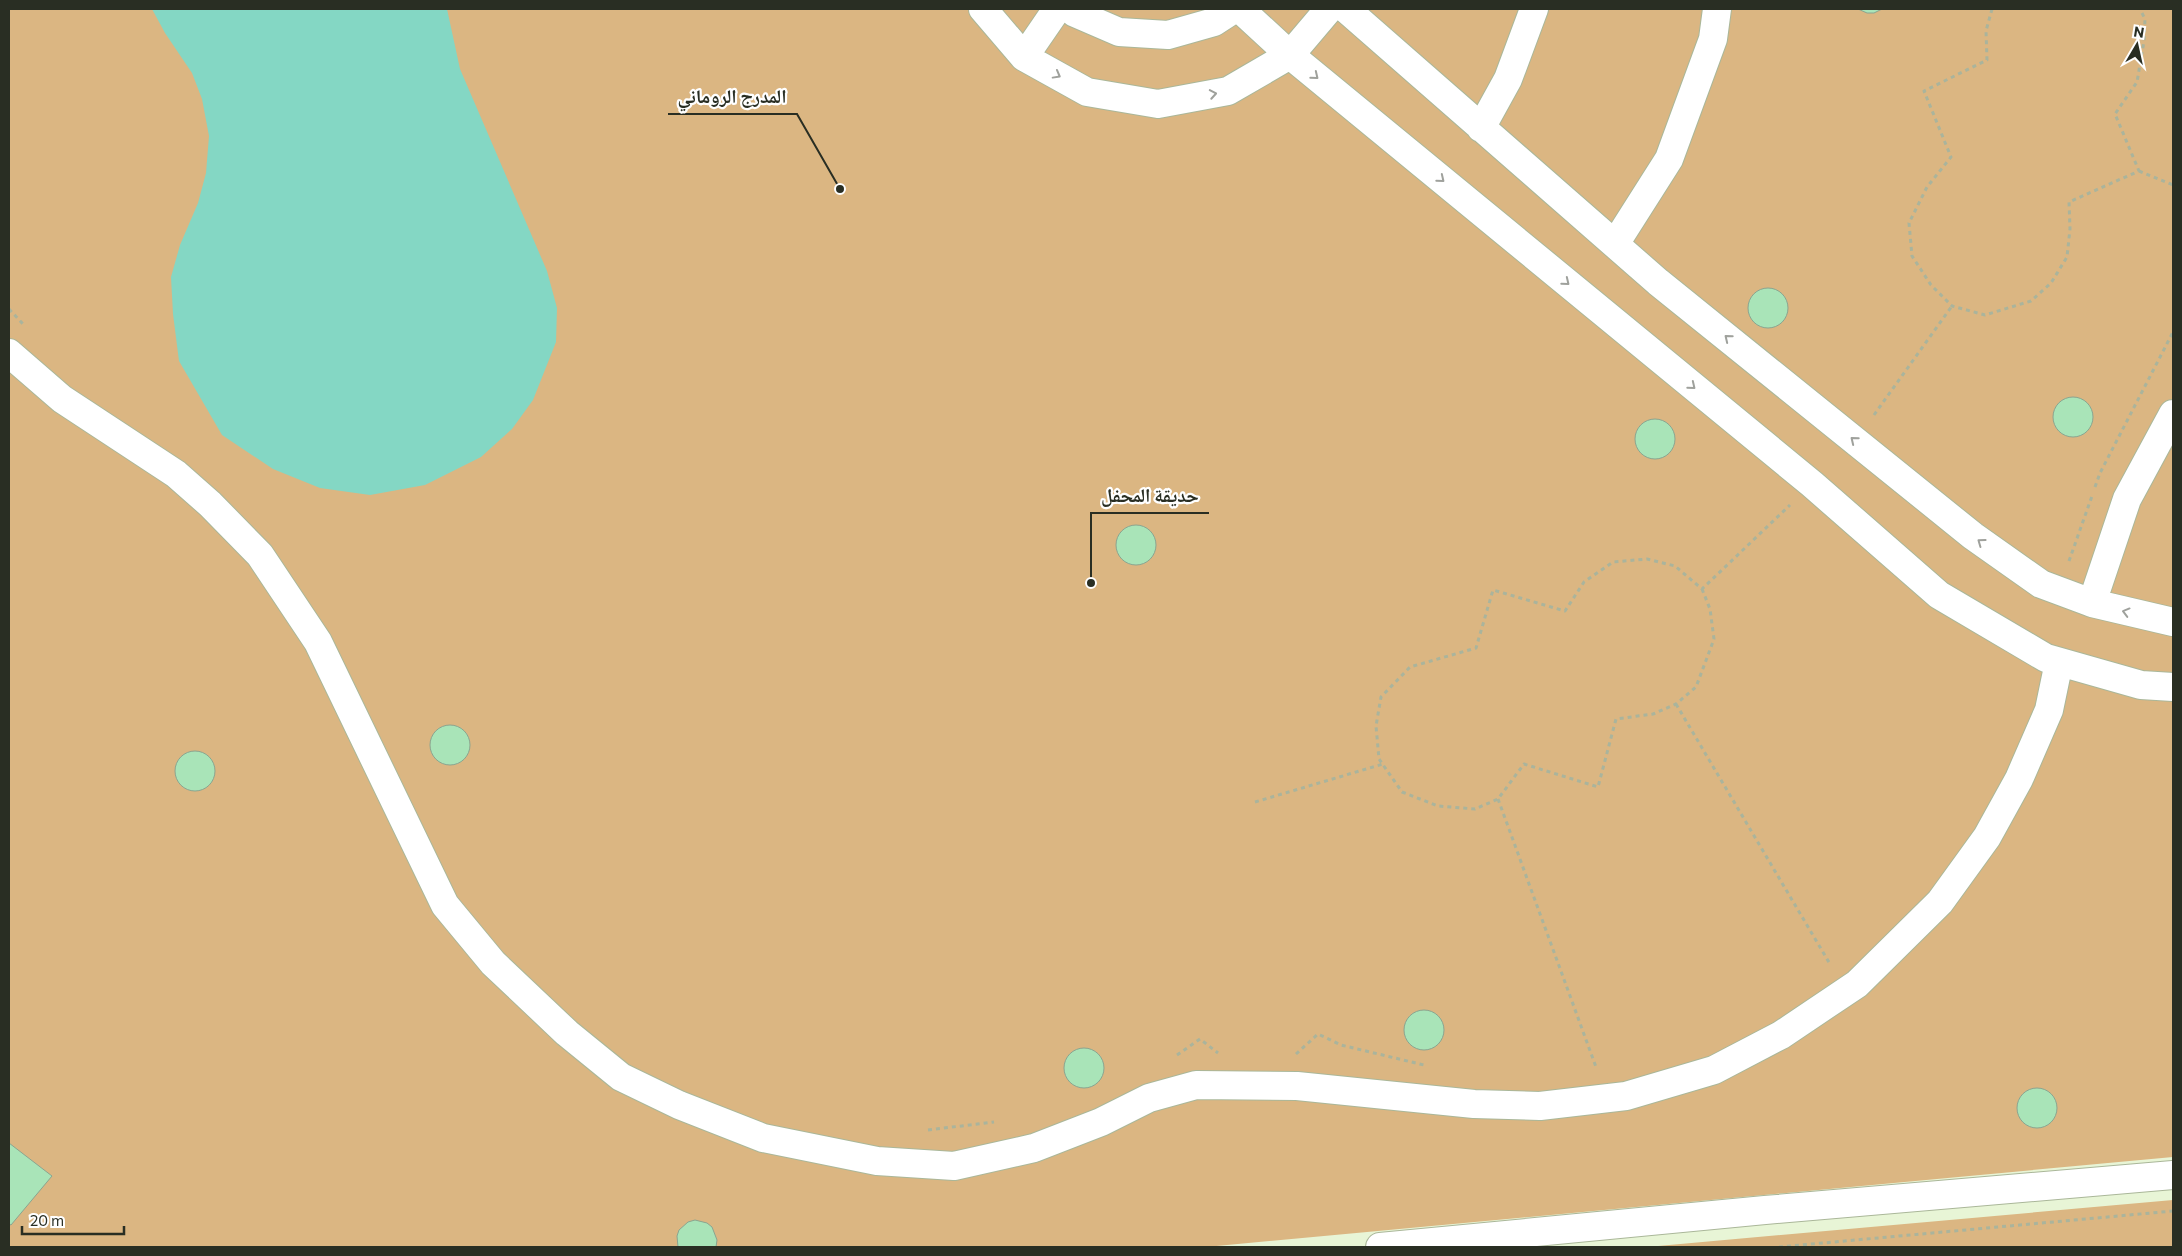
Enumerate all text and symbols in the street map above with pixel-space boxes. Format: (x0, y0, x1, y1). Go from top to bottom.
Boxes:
north arrow (2112, 20, 2162, 70)
text: N (2133, 22, 2146, 41)
one-way arrow (1052, 69, 1061, 79)
one-way arrow (1310, 70, 1319, 79)
callout: المدرج الروماني (668, 80, 797, 114)
text: المدرج الروماني (677, 84, 787, 112)
one-way arrow (1209, 90, 1218, 100)
one-way arrow (1435, 174, 1444, 182)
one-way arrow (1561, 277, 1570, 286)
one-way arrow (1724, 335, 1733, 344)
one-way arrow (1686, 380, 1695, 388)
one-way arrow (1851, 438, 1860, 446)
callout: حديقة المحفل (1091, 479, 1209, 513)
text: حديقة المحفل (1101, 483, 1199, 507)
one-way arrow (1977, 539, 1987, 548)
one-way arrow (2122, 607, 2130, 617)
scale bar (22, 1204, 125, 1236)
text: 20 m (30, 1211, 64, 1229)

